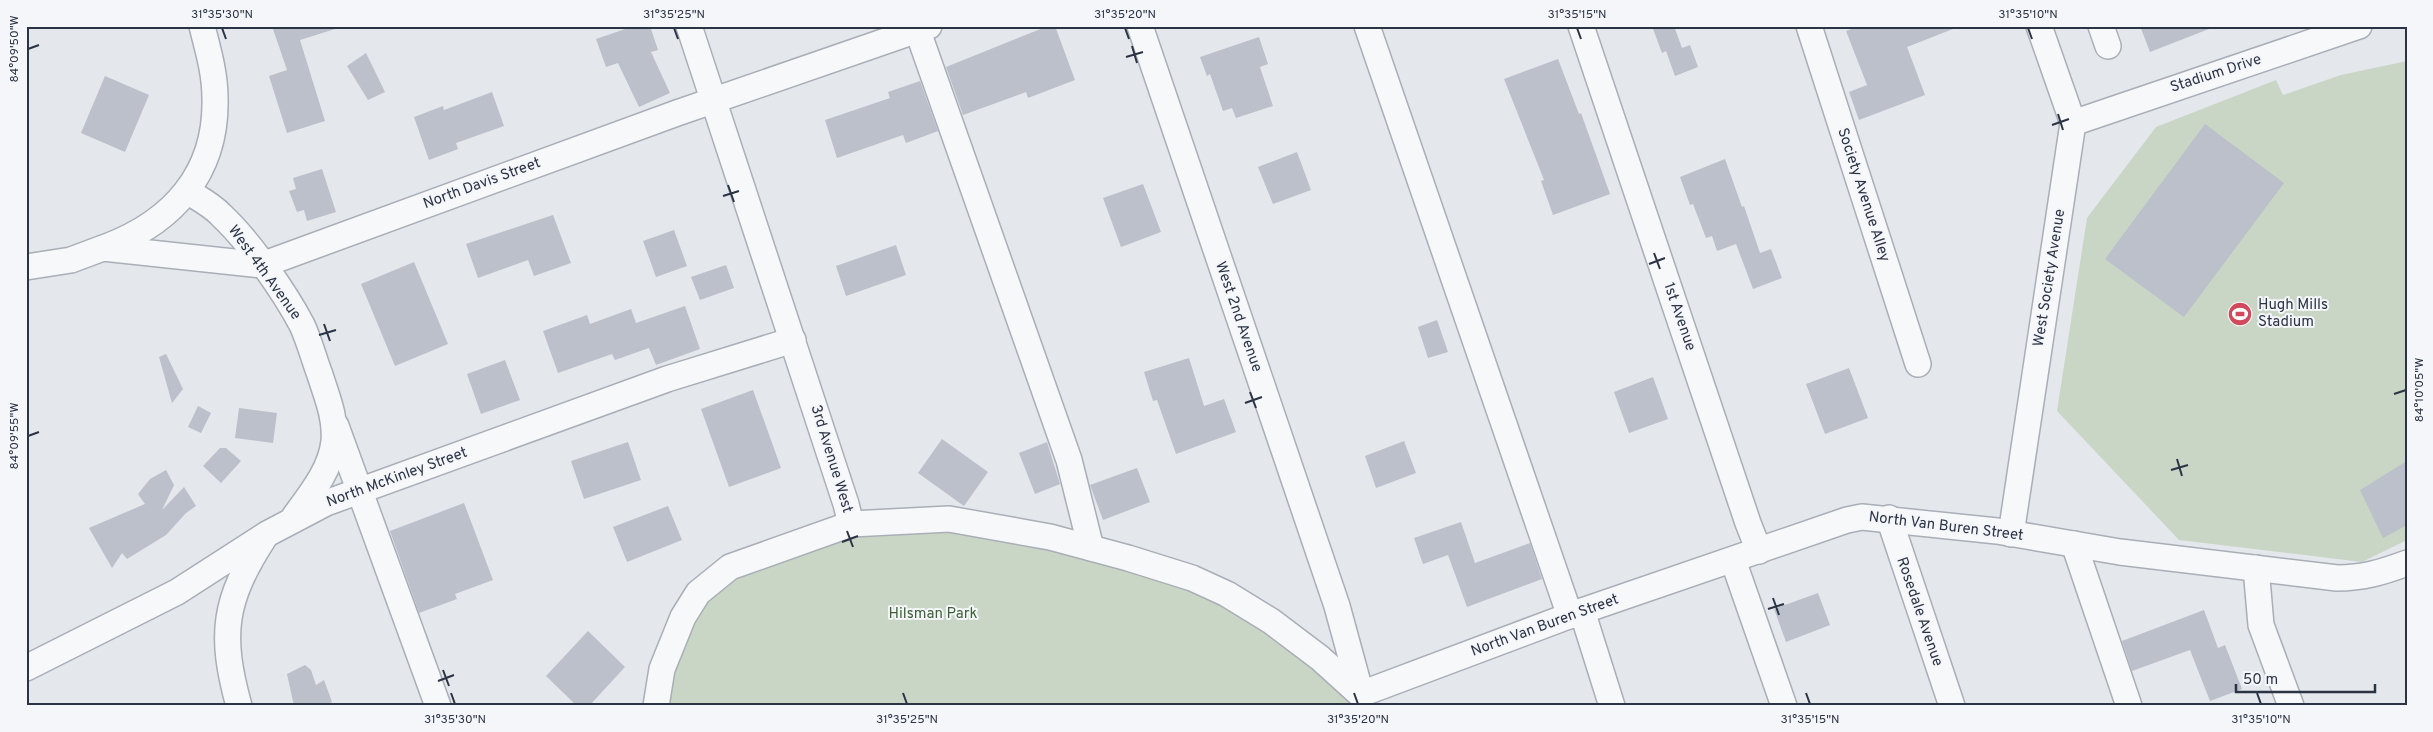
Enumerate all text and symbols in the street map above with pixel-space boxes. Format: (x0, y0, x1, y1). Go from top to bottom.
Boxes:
text: 31°35'30"N (191, 7, 253, 23)
text: 31°35'25"N (643, 7, 705, 23)
text: 31°35'20"N (1094, 7, 1156, 23)
text: 31°35'15"N (1547, 7, 1607, 23)
text: 31°35'10"N (1998, 7, 2058, 23)
text: 84°09'50"W (7, 15, 23, 83)
street label: Stadium Drive (2168, 50, 2264, 98)
street label: Society Avenue Alley (1832, 126, 1894, 264)
street label: North Davis Street (421, 154, 543, 214)
street label: West Society Avenue (2030, 208, 2070, 348)
street label: West 4th Avenue (223, 222, 305, 324)
street label: West 2nd Avenue (1210, 259, 1266, 375)
street label: 1st Avenue (1658, 280, 1700, 354)
place label: Hugh Mills Stadium (2258, 296, 2328, 332)
sports icon: Hugh Mills Stadium (2227, 301, 2253, 327)
text: 84°10'05"W (2412, 358, 2428, 422)
text: 84°09'55"W (7, 403, 23, 469)
street label: 3rd Avenue West (806, 403, 856, 515)
street label: North McKinley Street (324, 444, 470, 512)
street label: North Van Buren Street (1867, 508, 2025, 546)
street label: Rosedale Avenue (1891, 555, 1947, 669)
street label: North Van Buren Street (1469, 590, 1621, 662)
park label: Hilsman Park (888, 605, 978, 624)
scale bar (2236, 662, 2374, 694)
text: 50 m (2243, 671, 2278, 690)
text: 31°35'30"N (424, 712, 486, 728)
text: 31°35'25"N (876, 712, 938, 728)
text: 31°35'20"N (1327, 712, 1389, 728)
text: 31°35'15"N (1780, 712, 1840, 728)
text: 31°35'10"N (2231, 712, 2291, 728)

